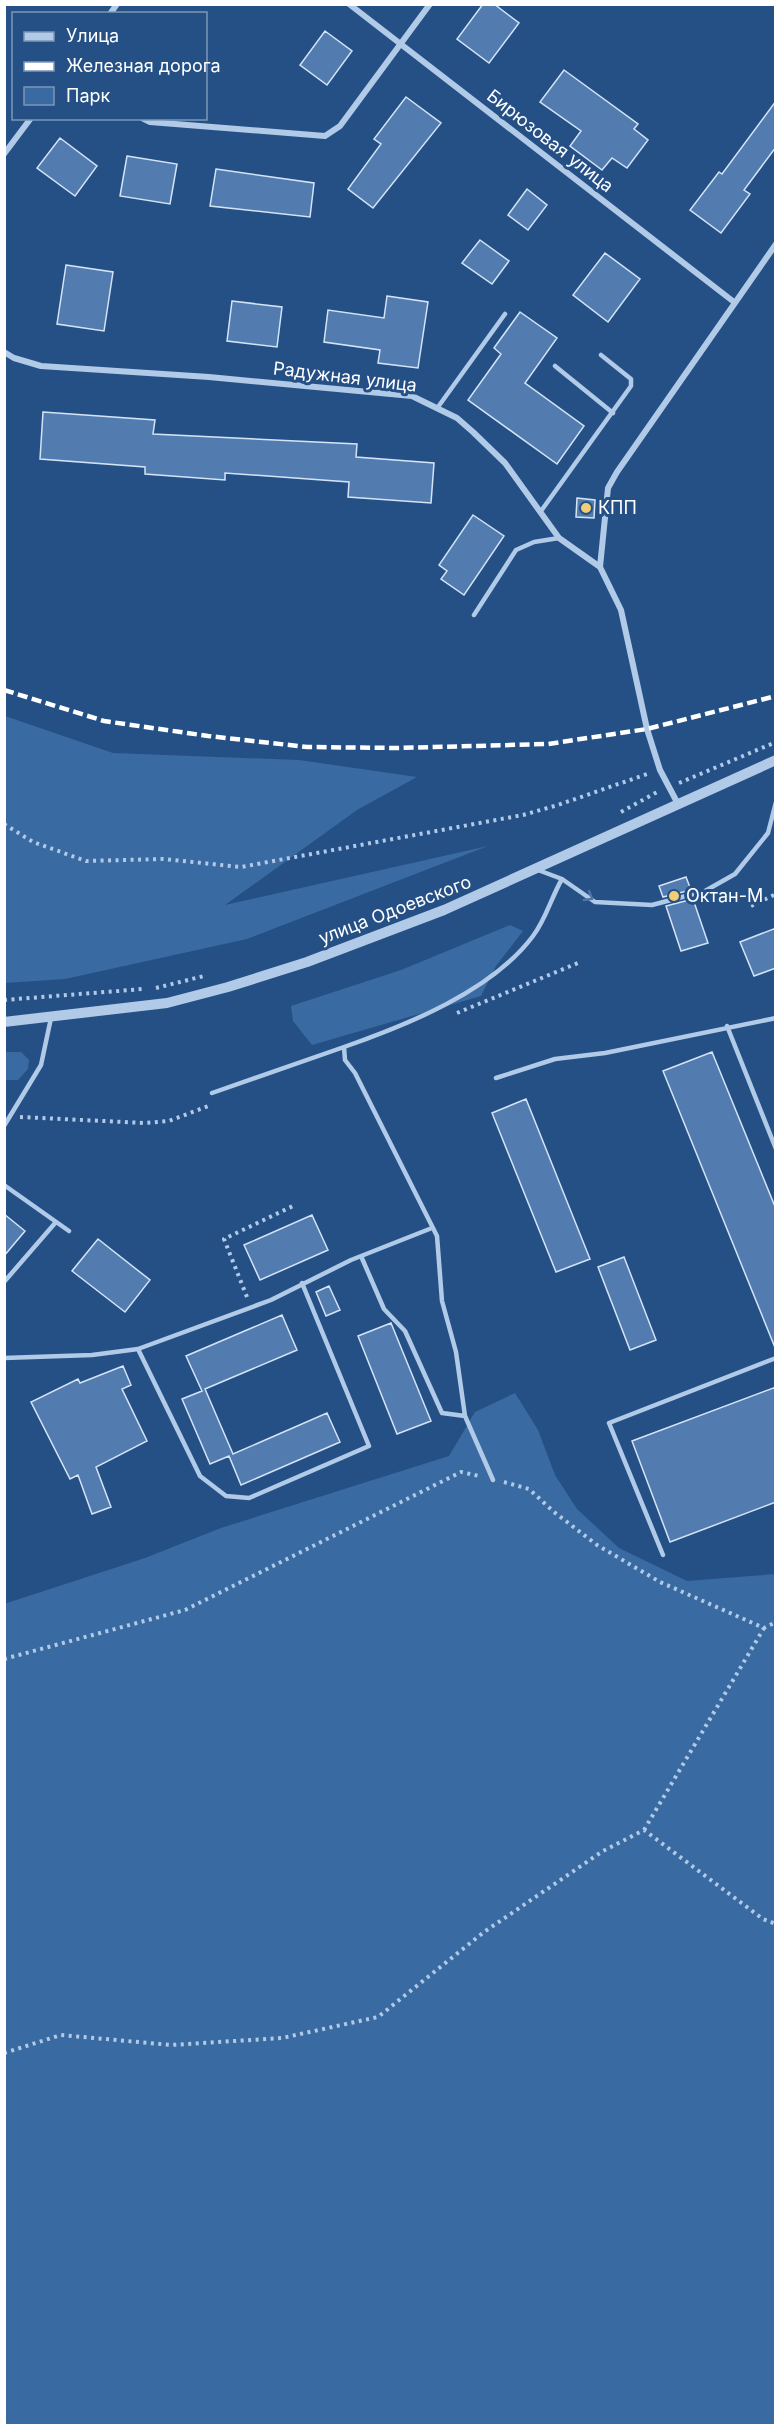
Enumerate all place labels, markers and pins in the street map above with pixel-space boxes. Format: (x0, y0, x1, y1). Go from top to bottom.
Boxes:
place label: КПП (598, 497, 637, 518)
marker: КПП (579, 501, 593, 515)
place label: Октан-М (686, 885, 763, 906)
marker: Октан-М (667, 889, 681, 903)

